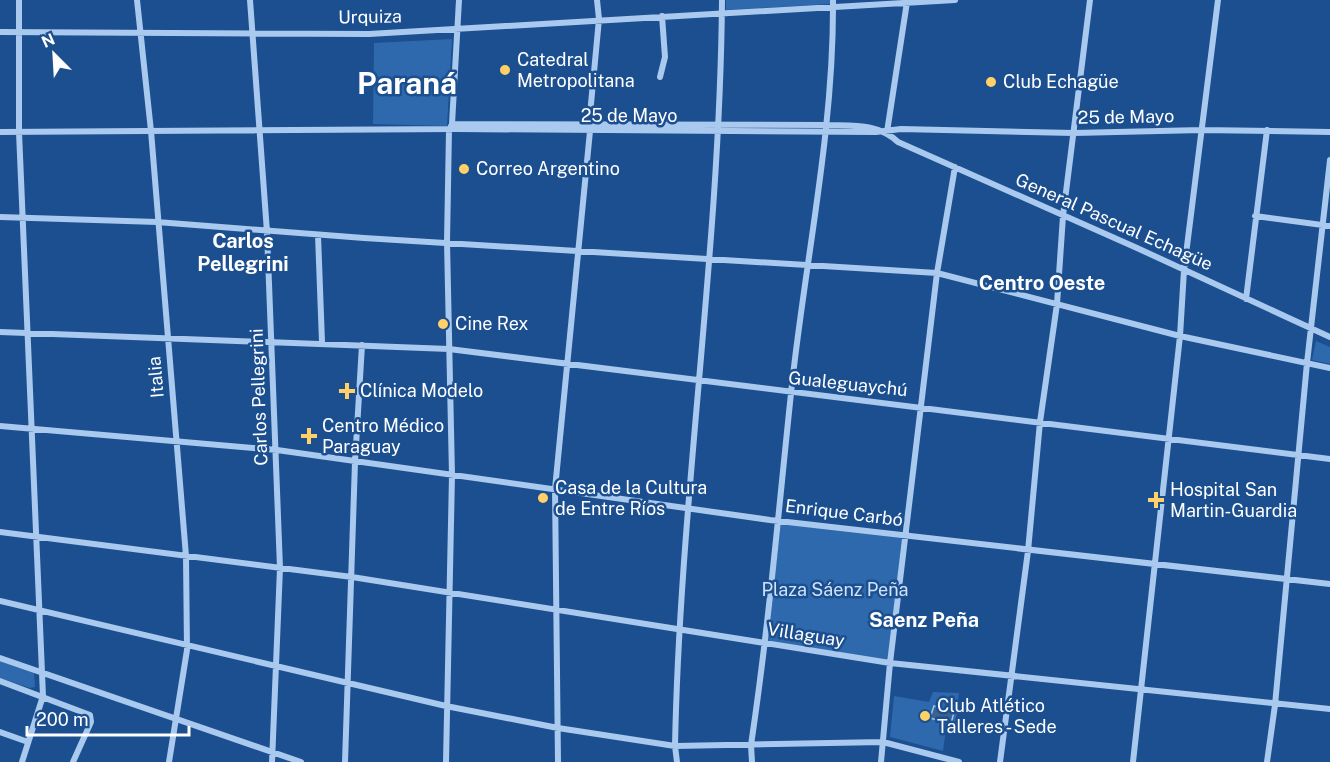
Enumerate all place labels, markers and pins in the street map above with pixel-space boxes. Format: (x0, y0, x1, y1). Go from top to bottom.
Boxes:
place label: Catedral Metropolitana (517, 49, 635, 91)
marker: Catedral Metropolitana (498, 63, 512, 77)
place label: Club Echagüe (1003, 71, 1119, 92)
marker: Club Echagüe (984, 75, 998, 89)
place label: Correo Argentino (476, 158, 620, 179)
marker: Correo Argentino (457, 162, 471, 176)
place label: Cine Rex (455, 313, 528, 334)
marker: Cine Rex (436, 317, 450, 331)
place label: Clínica Modelo (360, 380, 483, 401)
marker: Clínica Modelo (338, 382, 356, 400)
place label: Centro Médico Paraguay (322, 415, 444, 457)
marker: Centro Médico Paraguay (300, 427, 318, 445)
place label: Casa de la Cultura de Entre Ríos (555, 477, 707, 519)
place label: Hospital San Martin-Guardia (1170, 479, 1297, 521)
marker: Casa de la Cultura de Entre Ríos (536, 491, 550, 505)
marker: Hospital San Martin-Guardia (1147, 491, 1165, 509)
place label: Club Atlético Talleres - Sede (937, 695, 1057, 737)
marker: Club Atlético Talleres - Sede (918, 709, 932, 723)

